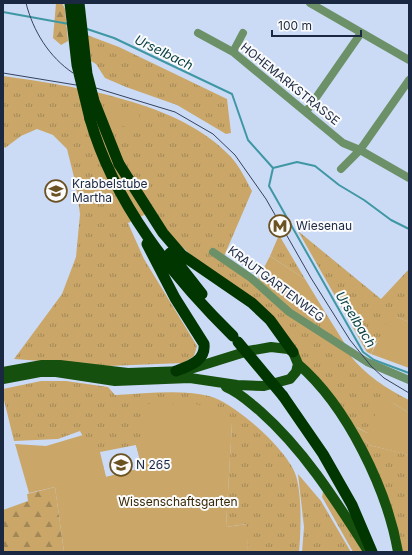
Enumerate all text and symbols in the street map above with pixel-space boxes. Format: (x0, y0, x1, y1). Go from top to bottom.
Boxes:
scale bar (272, 12, 361, 38)
text: 100 m (278, 18, 312, 33)
water label: Urselbach (132, 31, 196, 73)
street label: HOHEMARKSTRASSE (238, 39, 343, 128)
place label: Krabbelstube Martha (72, 176, 148, 205)
school or university icon: Krabbelstube Martha (43, 178, 69, 204)
metro station icon: Wiesenau (267, 213, 293, 239)
place label: Wiesenau (296, 218, 352, 233)
street label: KRAUTGARTENWEG (225, 242, 328, 325)
water label: Urselbach (332, 288, 380, 350)
school or university icon: N 265 (108, 452, 134, 478)
place label: N 265 (136, 457, 170, 472)
park label: Wissenschaftsgarten (118, 494, 238, 509)

